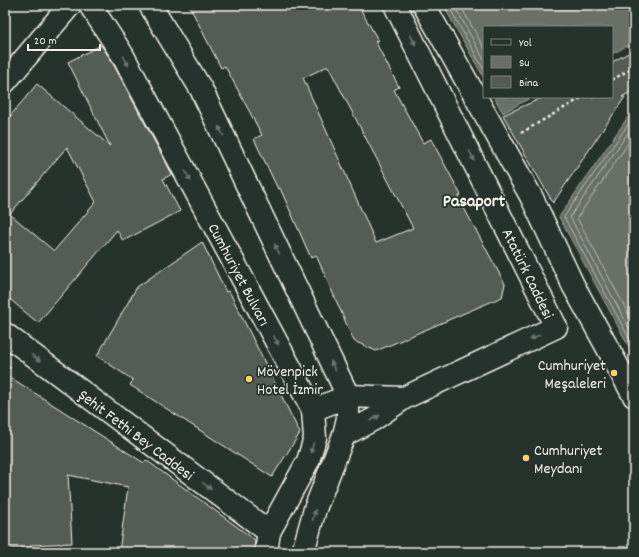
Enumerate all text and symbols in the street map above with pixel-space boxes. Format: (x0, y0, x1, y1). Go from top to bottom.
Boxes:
scale bar (28, 26, 100, 52)
legend (483, 26, 613, 98)
text: 20 m (34, 33, 57, 50)
one-way arrow (410, 34, 416, 46)
text: Yol (519, 35, 532, 52)
one-way arrow (123, 55, 130, 67)
text: Su (519, 55, 529, 72)
text: Bina (519, 75, 538, 92)
one-way arrow (218, 126, 224, 137)
one-way arrow (468, 150, 475, 162)
one-way arrow (184, 170, 191, 182)
district label: Pasaport (443, 190, 505, 215)
street label: Cumhuriyet Bulvarı (201, 220, 275, 331)
street label: Atatürk Caddesi (495, 225, 559, 323)
one-way arrow (274, 243, 280, 254)
one-way arrow (272, 334, 279, 346)
one-way arrow (530, 334, 541, 340)
one-way arrow (31, 354, 41, 362)
place label: Cumhuriyet Meşaleleri (538, 355, 606, 396)
one-way arrow (330, 360, 336, 372)
place label: Mövenpick Hotel İzmir (257, 361, 323, 402)
marker: Cumhuriyet Meşaleleri (609, 368, 619, 378)
marker: Mövenpick Hotel İzmir (244, 374, 254, 384)
street label: Şehit Fethi Bey Caddesi (73, 385, 198, 487)
one-way arrow (369, 415, 381, 422)
place label: Cumhuriyet Meydanı (534, 440, 602, 481)
one-way arrow (309, 443, 315, 455)
marker: Cumhuriyet Meydanı (521, 453, 531, 463)
one-way arrow (202, 482, 213, 490)
one-way arrow (311, 508, 317, 520)

